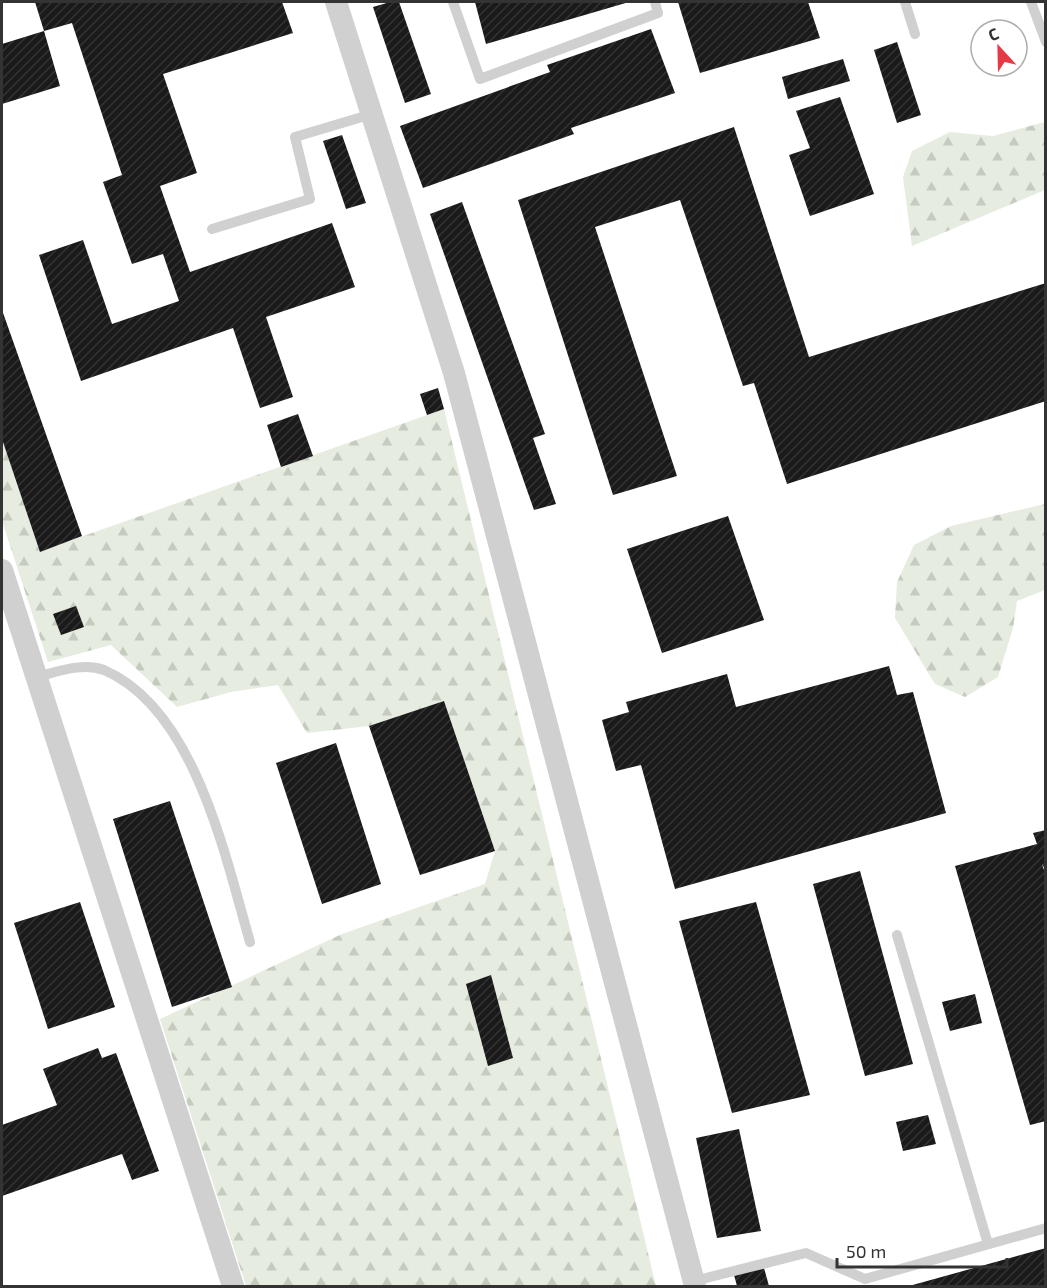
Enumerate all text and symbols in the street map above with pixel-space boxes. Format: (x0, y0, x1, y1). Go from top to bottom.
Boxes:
north arrow (969, 18, 1029, 78)
text: С (985, 23, 1001, 44)
scale bar (837, 1231, 1006, 1269)
text: 50 m (846, 1240, 886, 1262)

